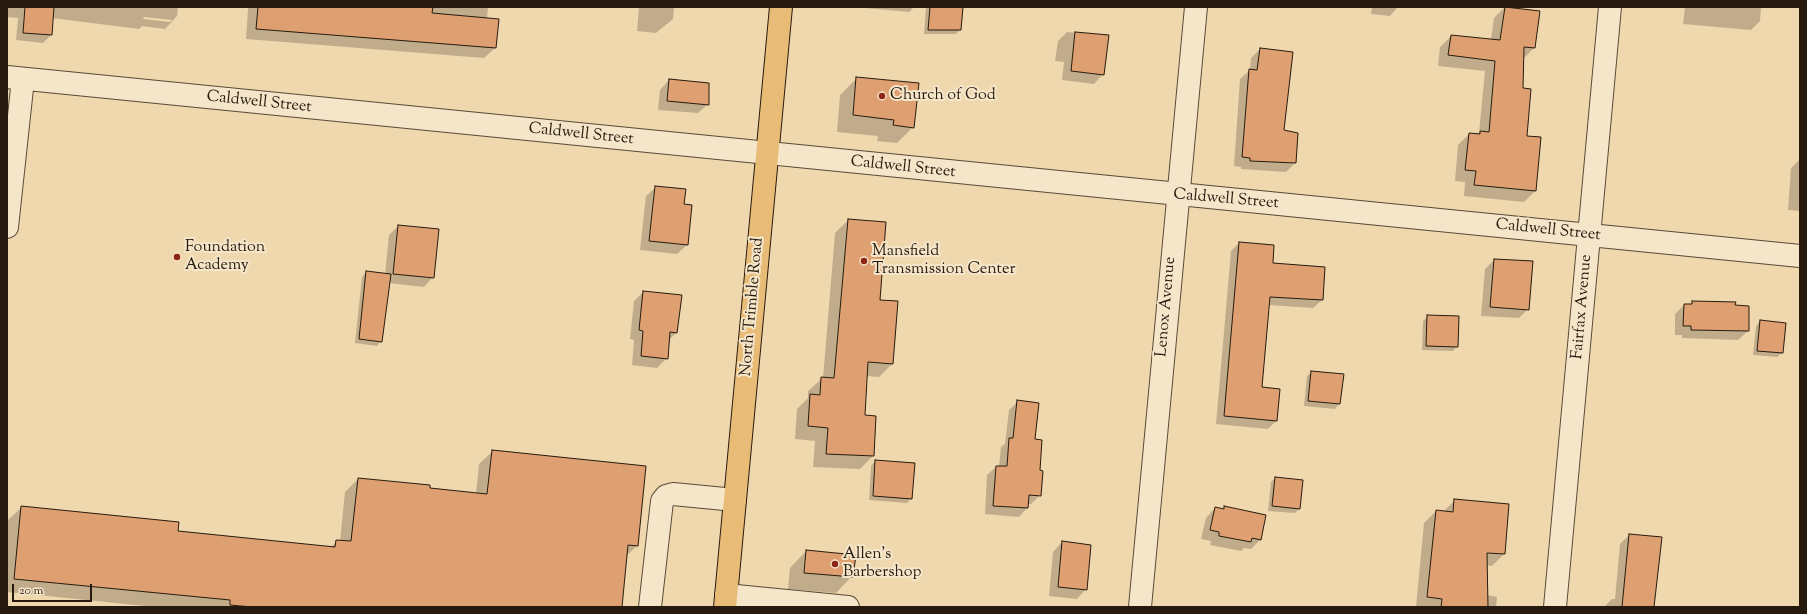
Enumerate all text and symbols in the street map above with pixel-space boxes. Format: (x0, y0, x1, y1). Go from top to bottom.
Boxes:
place label: Church of God (890, 86, 996, 106)
street label: Caldwell Street (205, 88, 313, 118)
marker: Church of God (877, 91, 887, 101)
street label: Caldwell Street (527, 120, 635, 150)
street label: Caldwell Street (849, 153, 957, 183)
street label: Caldwell Street (1172, 186, 1280, 214)
street label: Caldwell Street (1494, 216, 1602, 246)
street label: North Trimble Road (737, 237, 769, 377)
place label: Foundation Academy (185, 238, 265, 276)
place label: Mansfield Transmission Center (872, 242, 1016, 280)
marker: Foundation Academy (172, 252, 182, 262)
street label: Fairfax Avenue (1569, 254, 1597, 360)
marker: Mansfield Transmission Center (859, 256, 869, 266)
street label: Lenox Avenue (1153, 256, 1181, 358)
place label: Allen's Barbershop (843, 545, 921, 583)
marker: Allen's Barbershop (830, 559, 840, 569)
scale bar (14, 576, 94, 602)
text: 20 m (19, 582, 43, 600)

